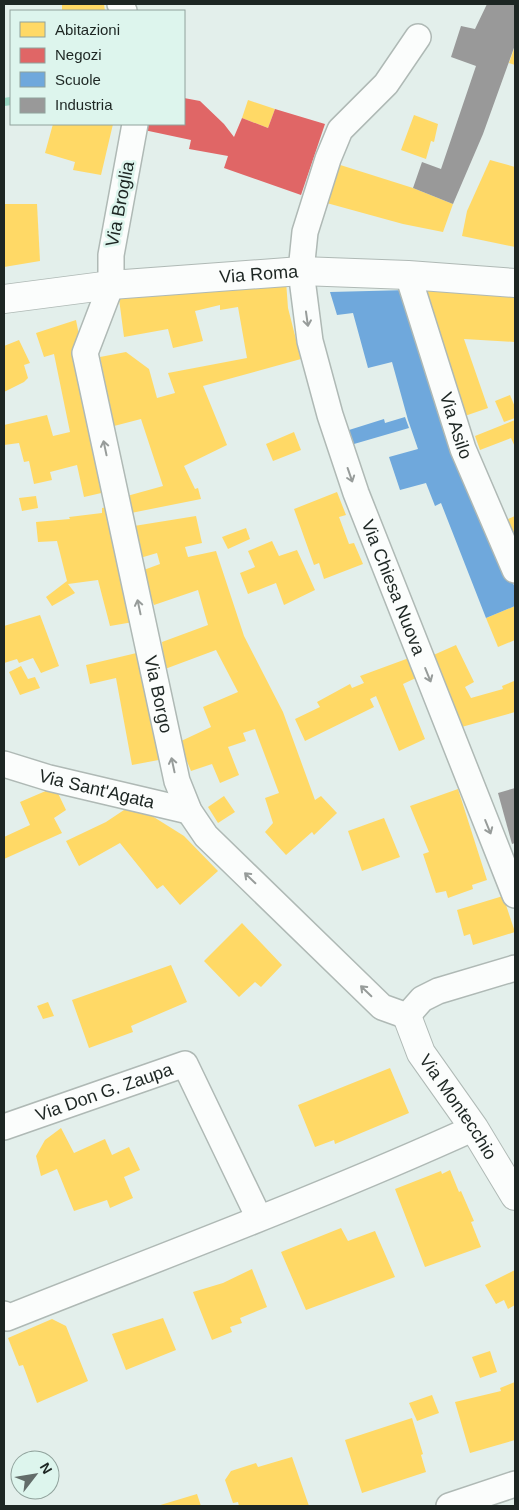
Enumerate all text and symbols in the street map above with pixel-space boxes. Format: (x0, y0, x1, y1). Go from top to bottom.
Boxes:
legend (10, 10, 185, 125)
text: Abitazioni (55, 21, 120, 38)
text: Negozi (55, 46, 102, 63)
text: Scuole (55, 71, 101, 88)
text: Industria (55, 96, 113, 113)
street label: Via Broglia (102, 159, 138, 248)
street label: Via Roma (219, 261, 300, 287)
one-way arrow (302, 311, 312, 327)
street label: Via Asilo (436, 390, 476, 462)
one-way arrow (100, 440, 109, 456)
one-way arrow (346, 467, 356, 483)
street label: Via Chiesa Nuova (358, 517, 429, 659)
one-way arrow (134, 599, 143, 615)
street label: Via Borgo (140, 654, 176, 735)
one-way arrow (425, 668, 434, 683)
one-way arrow (168, 758, 177, 774)
street label: Via Sant'Agata (36, 765, 157, 813)
one-way arrow (484, 818, 493, 834)
one-way arrow (243, 872, 256, 884)
one-way arrow (360, 985, 373, 997)
street label: Via Montecchio (415, 1051, 501, 1163)
street label: Via Don G. Zaupa (33, 1059, 176, 1125)
north arrow (10, 1450, 60, 1500)
text: N (37, 1460, 56, 1477)

